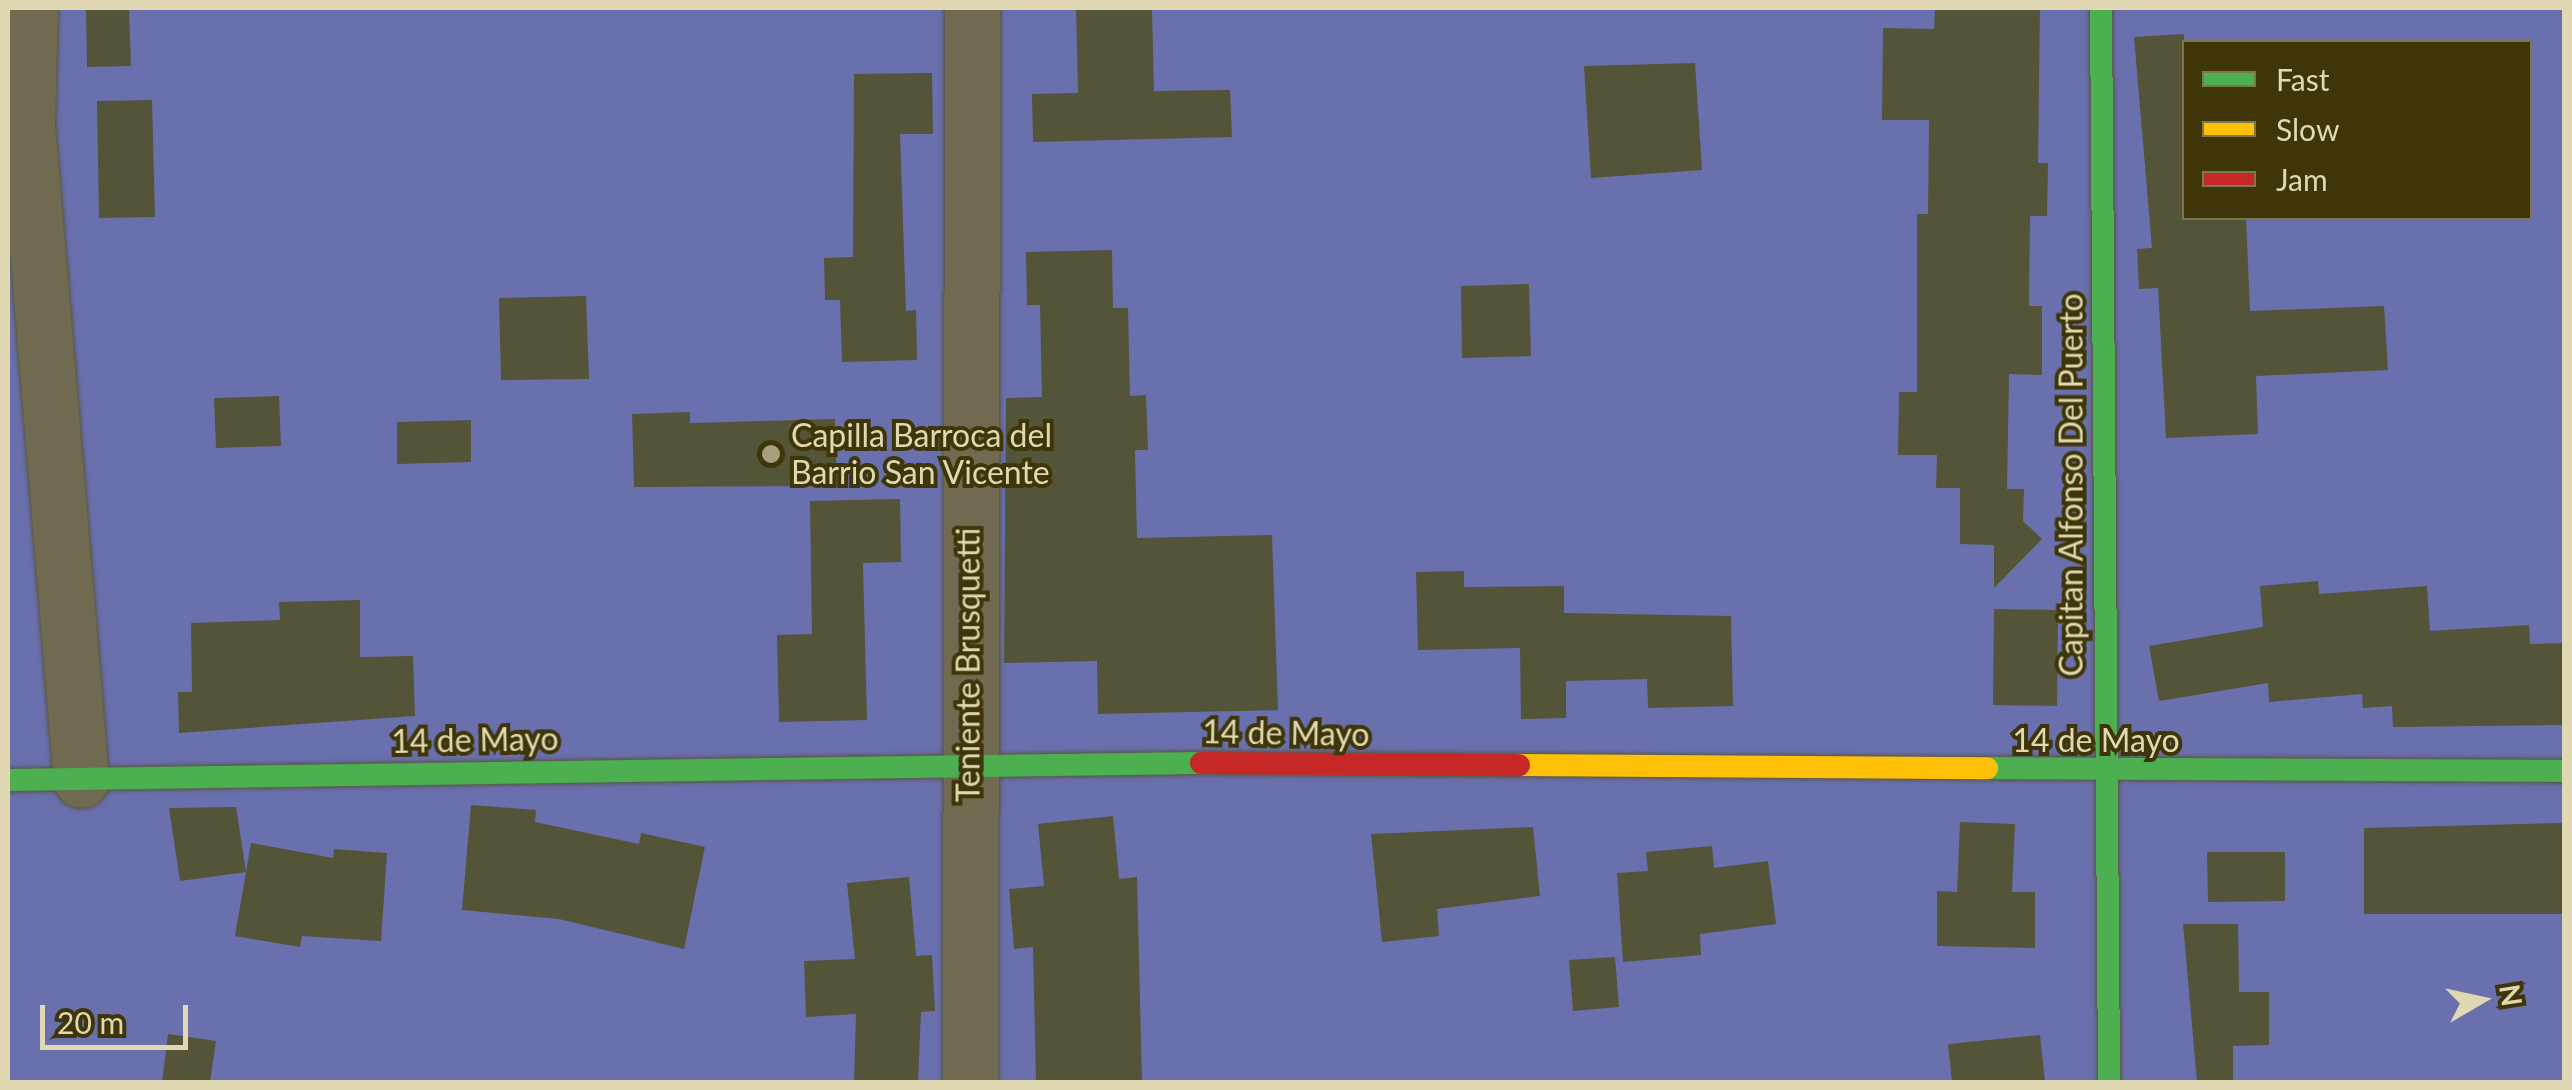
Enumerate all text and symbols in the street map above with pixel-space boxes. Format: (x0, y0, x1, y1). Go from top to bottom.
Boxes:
legend (2182, 40, 2532, 220)
text: Fast (2276, 61, 2330, 97)
text: Slow (2276, 111, 2339, 147)
text: Jam (2276, 161, 2328, 197)
street label: Capitan Alfonso Del Puerto (2052, 293, 2090, 677)
place label: Capilla Barroca del Barrio San Vicente (791, 417, 1052, 492)
marker: Capilla Barroca del Barrio San Vicente (760, 443, 782, 465)
street label: Teniente Brusquetti (949, 528, 987, 802)
street label: 14 de Mayo (1202, 712, 1370, 754)
street label: 14 de Mayo (391, 719, 559, 761)
street label: 14 de Mayo (2012, 721, 2180, 759)
north arrow (2432, 950, 2532, 1050)
text: N (2493, 982, 2530, 1009)
scale bar (45, 985, 192, 1047)
text: 20 m (57, 1004, 124, 1040)

